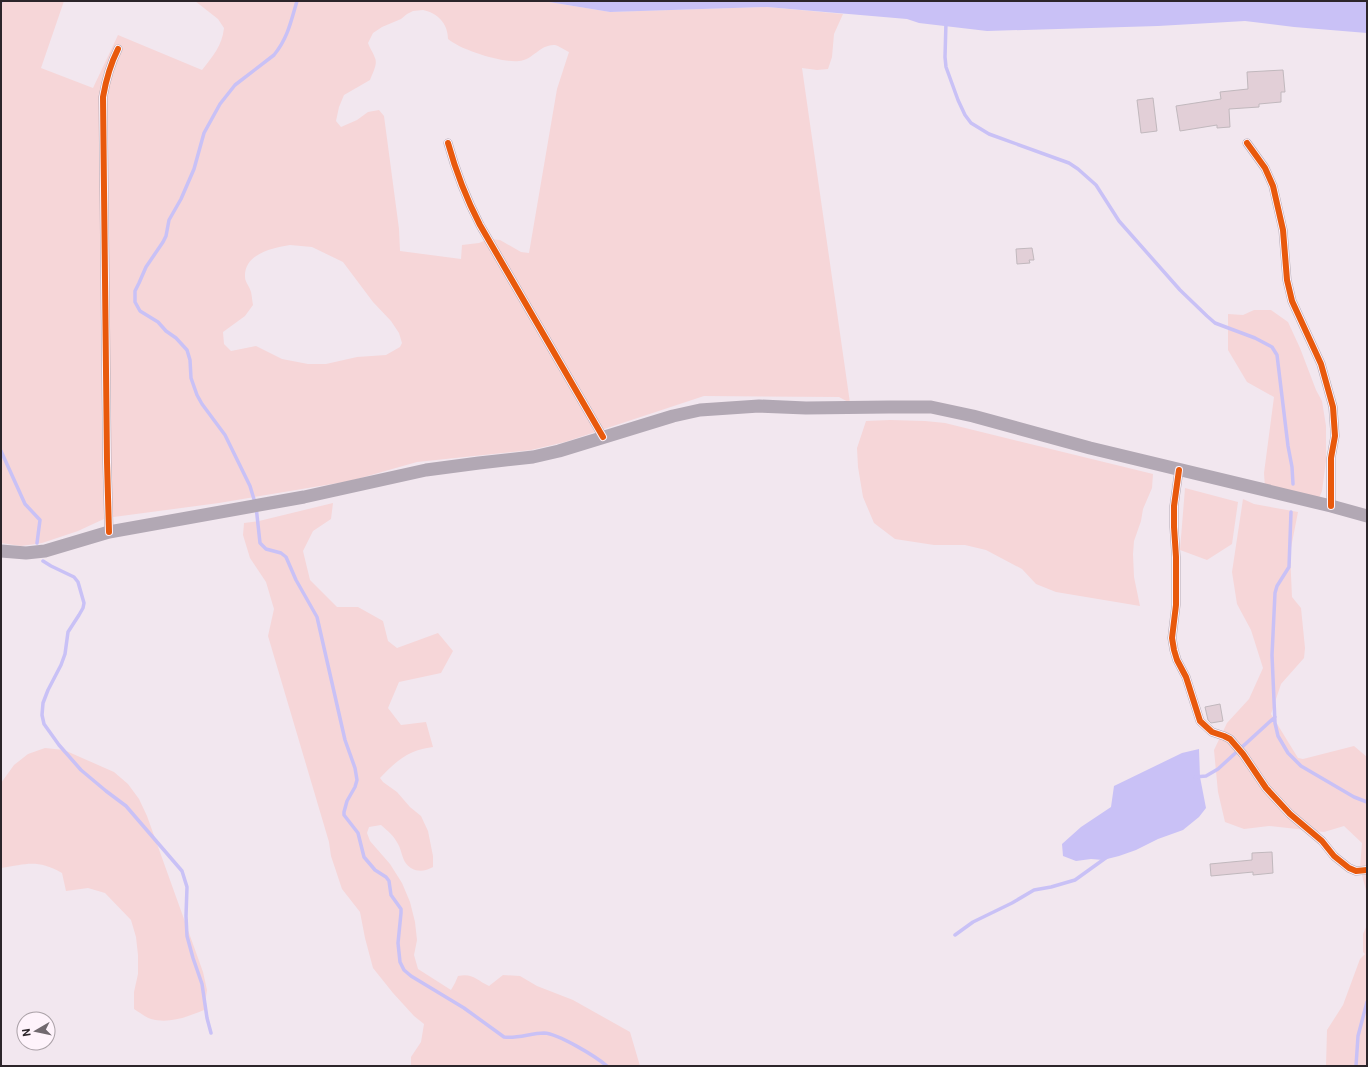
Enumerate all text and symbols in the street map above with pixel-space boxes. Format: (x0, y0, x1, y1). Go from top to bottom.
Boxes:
north arrow (16, 1011, 56, 1051)
text: N (20, 1027, 34, 1037)

